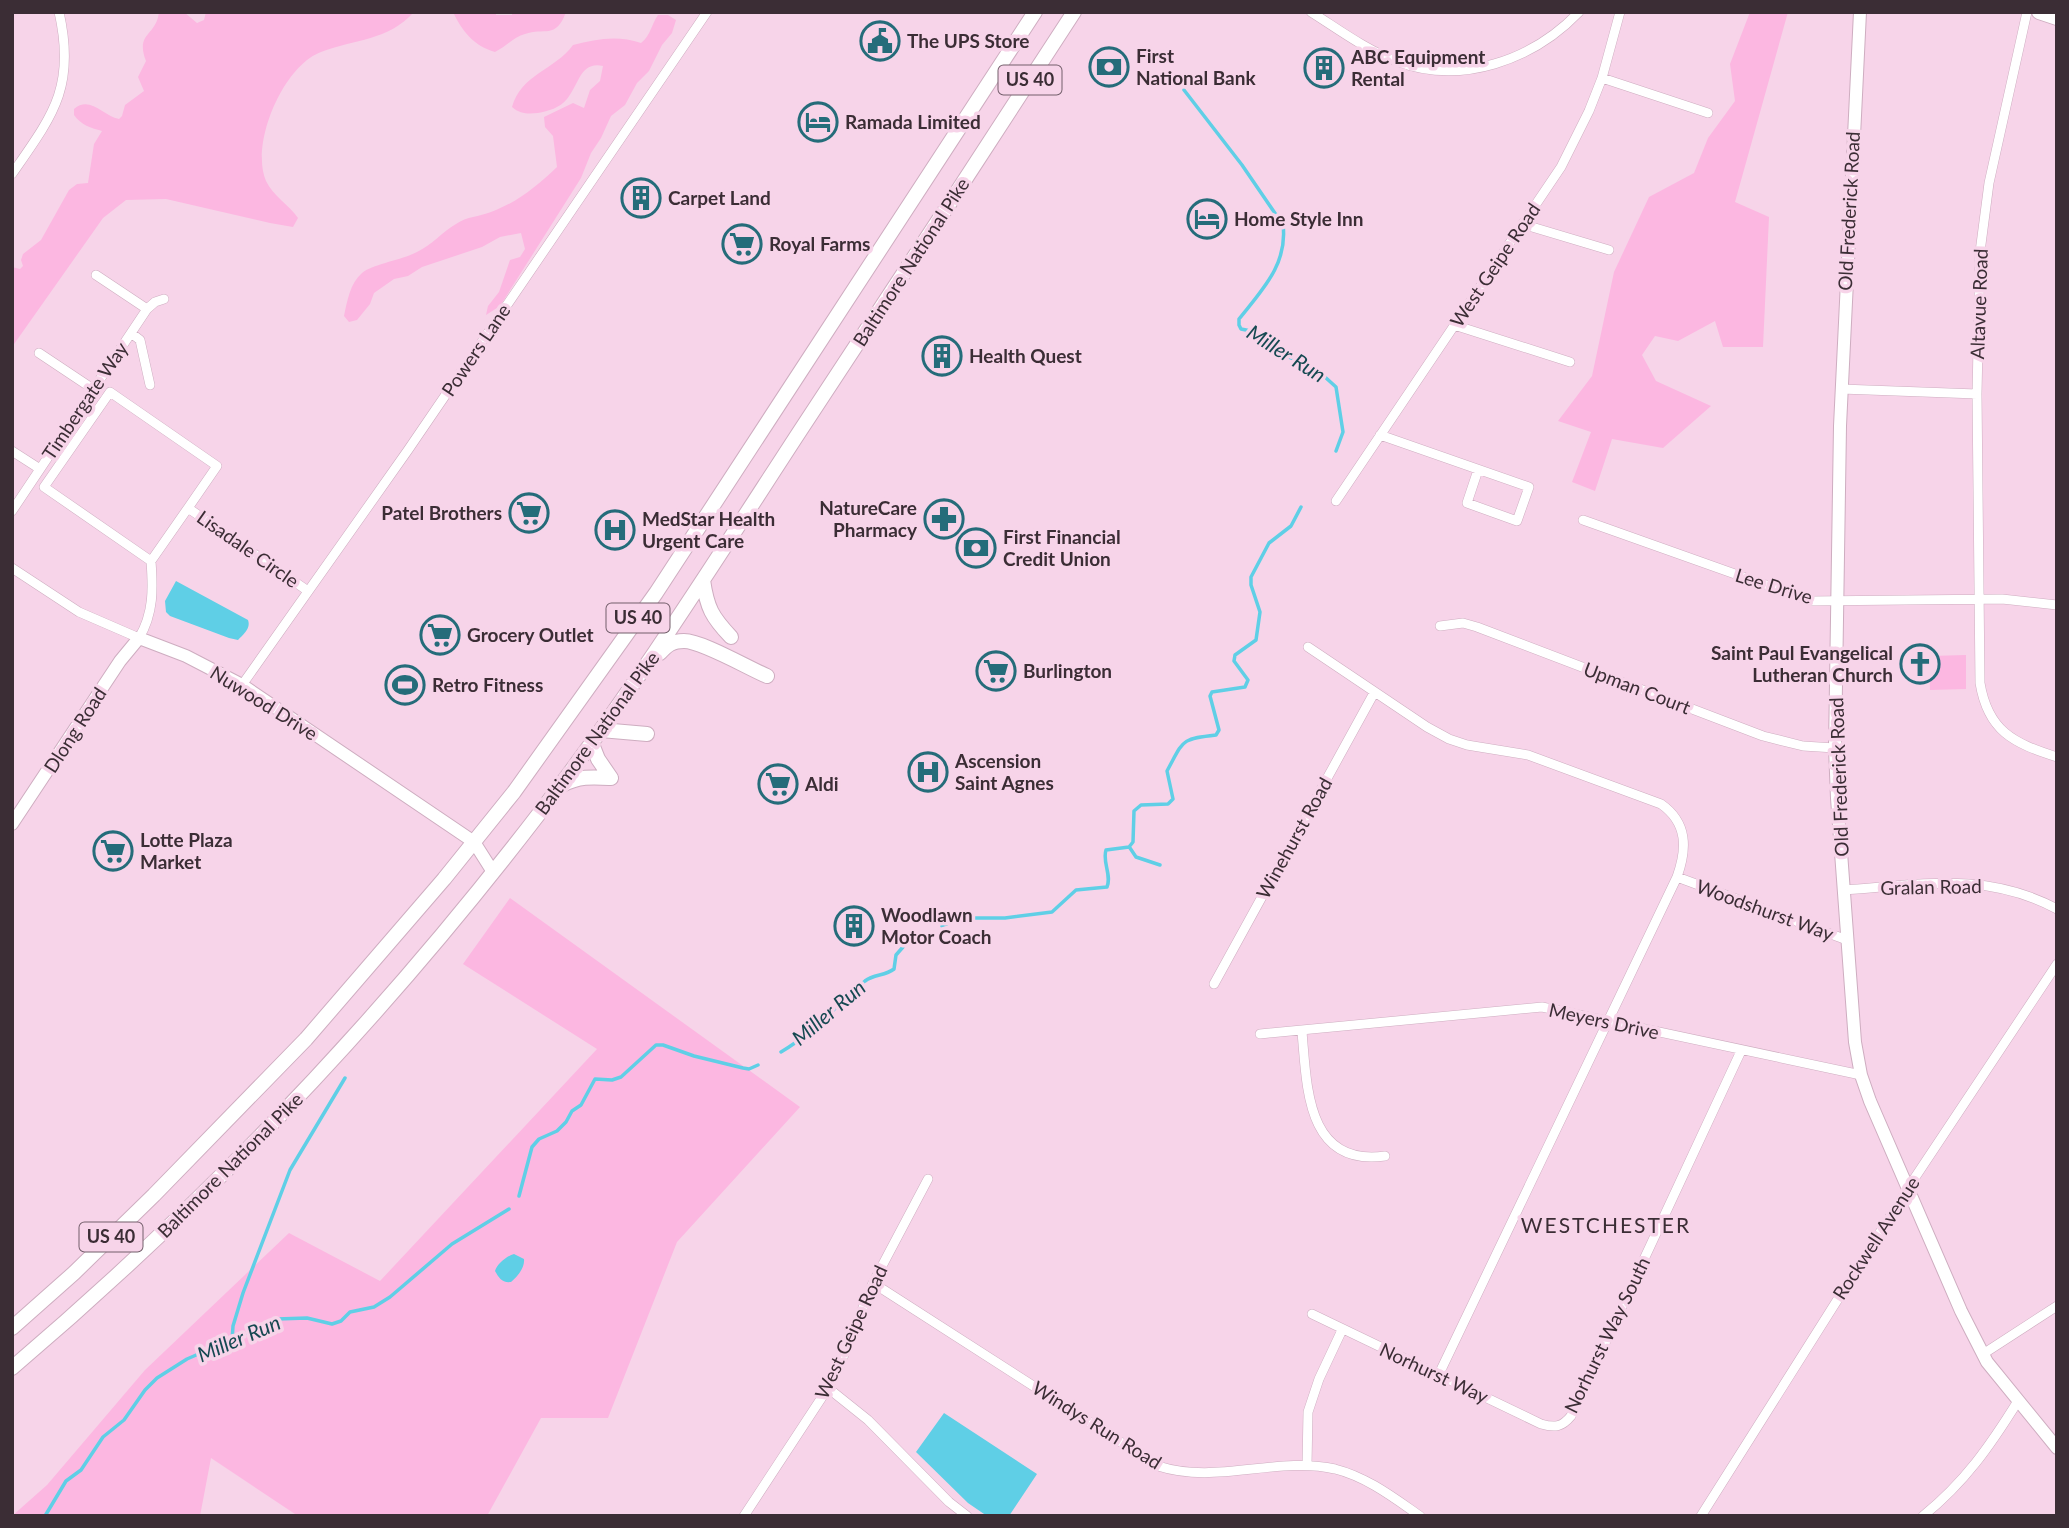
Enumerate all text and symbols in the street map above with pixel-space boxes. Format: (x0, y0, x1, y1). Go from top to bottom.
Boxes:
public building icon: The UPS Store (859, 20, 901, 62)
place label: The UPS Store (907, 29, 1029, 52)
place label: First National Bank (1136, 44, 1256, 89)
place label: ABC Equipment Rental (1350, 45, 1485, 90)
bank icon: First National Bank (1088, 46, 1130, 88)
building icon: ABC Equipment Rental (1303, 47, 1345, 89)
road number: US 40 (998, 66, 1062, 94)
hotel icon: Ramada Limited (797, 101, 839, 143)
place label: Ramada Limited (845, 110, 981, 133)
street label: Old Frederick Road (1833, 131, 1864, 291)
street label: Baltimore National Pike (848, 173, 974, 350)
building icon: Carpet Land (620, 177, 662, 219)
place label: Carpet Land (668, 186, 771, 209)
hotel icon: Home Style Inn (1186, 198, 1228, 240)
street label: West Geipe Road (1445, 198, 1545, 331)
place label: Home Style Inn (1234, 207, 1363, 230)
supermarket icon: Royal Farms (721, 223, 763, 265)
place label: Royal Farms (769, 232, 870, 255)
street label: Altavue Road (1965, 248, 1992, 360)
street label: Powers Lane (436, 299, 515, 400)
water label: Miller Run (1243, 319, 1331, 387)
building icon: Health Quest (921, 335, 963, 377)
street label: Timbergate Way (37, 337, 133, 464)
place label: Health Quest (969, 344, 1082, 367)
supermarket icon: Patel Brothers (508, 492, 550, 534)
place label: NatureCare Pharmacy (819, 496, 918, 541)
pharmacy icon: NatureCare Pharmacy (923, 498, 965, 540)
place label: Patel Brothers (381, 501, 502, 524)
street label: Lisadale Circle (193, 505, 304, 592)
place label: MedStar Health Urgent Care (642, 507, 775, 552)
hospital icon: MedStar Health Urgent Care (594, 509, 636, 551)
place label: First Financial Credit Union (1003, 525, 1121, 570)
bank icon: First Financial Credit Union (955, 527, 997, 569)
street label: Lee Drive (1733, 563, 1815, 608)
road number: US 40 (606, 604, 670, 632)
supermarket icon: Grocery Outlet (419, 614, 461, 656)
place label: Grocery Outlet (467, 623, 594, 646)
place label: Saint Paul Evangelical Lutheran Church (1711, 641, 1893, 686)
church icon: Saint Paul Evangelical Lutheran Church (1899, 643, 1941, 685)
street label: Baltimore National Pike (530, 647, 664, 819)
supermarket icon: Burlington (975, 650, 1017, 692)
street label: Upman Court (1581, 657, 1694, 718)
place label: Burlington (1023, 659, 1112, 682)
street label: Nuwood Drive (206, 660, 322, 745)
sports icon: Retro Fitness (384, 664, 426, 706)
place label: Retro Fitness (432, 673, 543, 696)
street label: Dlong Road (39, 683, 111, 777)
street label: Old Frederick Road (1824, 697, 1853, 857)
place label: Ascension Saint Agnes (954, 749, 1054, 794)
hospital icon: Ascension Saint Agnes (907, 751, 949, 793)
supermarket icon: Aldi (757, 763, 799, 805)
place label: Aldi (804, 772, 839, 795)
street label: Winehurst Road (1251, 773, 1336, 902)
place label: Lotte Plaza Market (140, 828, 233, 873)
supermarket icon: Lotte Plaza Market (92, 830, 134, 872)
street label: Woodshurst Way (1693, 874, 1837, 945)
street label: Gralan Road (1880, 874, 1982, 899)
place label: Woodlawn Motor Coach (881, 903, 991, 948)
building icon: Woodlawn Motor Coach (833, 905, 875, 947)
water label: Miller Run (786, 974, 870, 1050)
street label: Meyers Drive (1547, 998, 1661, 1043)
street label: Baltimore National Pike (152, 1087, 307, 1242)
street label: Rockwell Avenue (1827, 1172, 1924, 1303)
district label: WESTCHESTER (1521, 1212, 1691, 1237)
road number: US 40 (80, 1222, 142, 1252)
street label: Norhurst Way South (1559, 1253, 1654, 1417)
street label: West Geipe Road (810, 1261, 892, 1402)
water label: Miller Run (193, 1309, 284, 1366)
street label: Norhurst Way (1376, 1337, 1492, 1408)
street label: Windys Run Road (1028, 1376, 1166, 1474)

